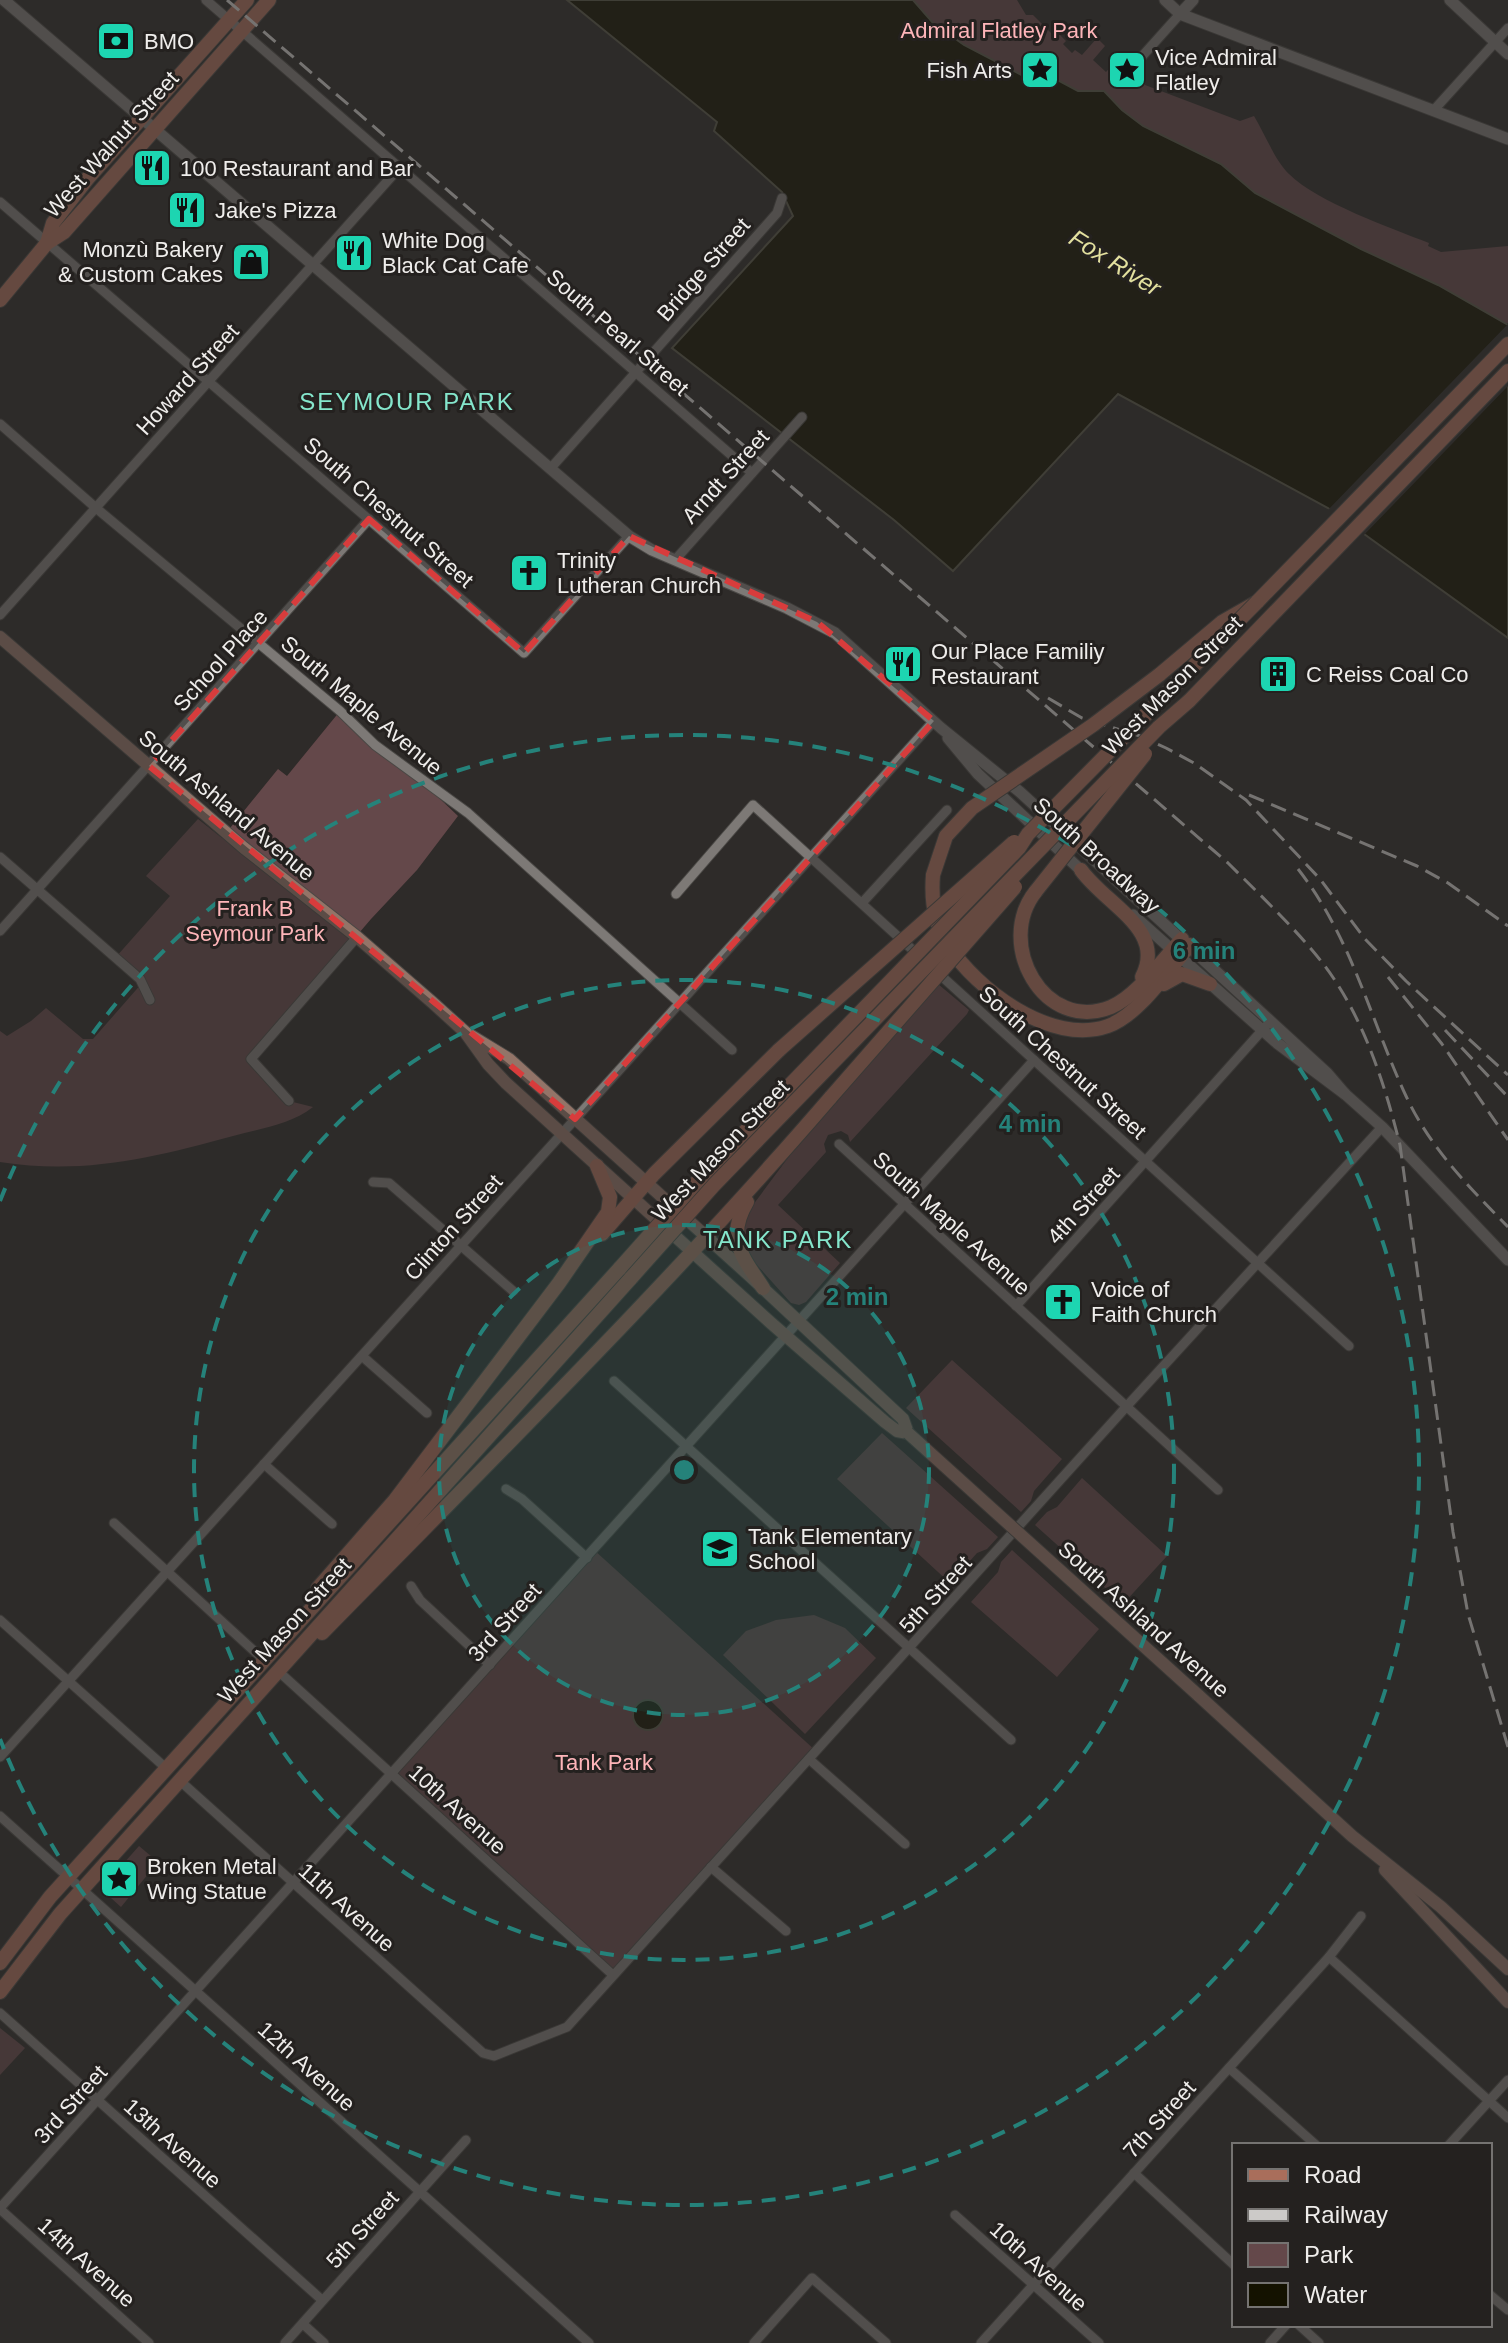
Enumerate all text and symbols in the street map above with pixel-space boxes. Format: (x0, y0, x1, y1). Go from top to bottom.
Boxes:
park label: Admiral Flatley Park (901, 18, 1098, 43)
bank icon: BMO (95, 20, 137, 62)
place label: BMO (144, 29, 194, 54)
place label: Vice Admiral Flatley (1155, 45, 1277, 95)
place icon: Fish Arts (1019, 49, 1061, 91)
place icon: Vice Admiral Flatley (1106, 49, 1148, 91)
place label: Fish Arts (926, 58, 1012, 83)
street label: West Walnut Street (39, 66, 184, 223)
restaurant icon: 100 Restaurant and Bar (131, 147, 173, 189)
place label: 100 Restaurant and Bar (180, 156, 414, 181)
restaurant icon: Jake's Pizza (166, 189, 208, 231)
place label: Jake's Pizza (215, 198, 337, 223)
street label: Bridge Street (652, 213, 755, 326)
water label: Fox River (1065, 224, 1167, 302)
place label: White Dog Black Cat Cafe (382, 228, 529, 278)
restaurant icon: White Dog Black Cat Cafe (333, 232, 375, 274)
place label: Monzù Bakery & Custom Cakes (58, 237, 223, 287)
shop icon: Monzù Bakery & Custom Cakes (230, 241, 272, 283)
street label: South Pearl Street (542, 264, 694, 401)
street label: Howard Street (131, 319, 244, 440)
district label: SEYMOUR PARK (299, 388, 515, 415)
street label: Arndt Street (677, 424, 774, 528)
street label: South Chestnut Street (299, 432, 479, 593)
place label: Trinity Lutheran Church (557, 548, 721, 598)
church icon: Trinity Lutheran Church (508, 552, 550, 594)
street label: School Place (168, 604, 273, 716)
street label: West Mason Street (1098, 611, 1247, 760)
street label: South Maple Avenue (276, 631, 447, 780)
place label: Our Place Familiy Restaurant (931, 639, 1105, 689)
restaurant icon: Our Place Familiy Restaurant (882, 643, 924, 685)
building icon: C Reiss Coal Co (1257, 653, 1299, 695)
place label: C Reiss Coal Co (1306, 662, 1469, 687)
street label: South Ashland Avenue (134, 725, 319, 886)
street label: South Broadway (1028, 792, 1165, 919)
park label: Frank B Seymour Park (185, 896, 326, 946)
text: 6 min (1173, 937, 1235, 964)
street label: South Chestnut Street (974, 981, 1151, 1144)
street label: West Mason Street (647, 1075, 794, 1226)
text: 4 min (999, 1110, 1061, 1137)
street label: South Maple Avenue (868, 1146, 1035, 1300)
street label: 4th Street (1042, 1162, 1125, 1249)
street label: Clinton Street (399, 1169, 507, 1285)
district label: TANK PARK (703, 1226, 853, 1253)
place label: Voice of Faith Church (1091, 1277, 1217, 1327)
church icon: Voice of Faith Church (1042, 1281, 1084, 1323)
text: 2 min (826, 1283, 888, 1310)
centre of rings (670, 1456, 698, 1484)
place label: Tank Elementary School (748, 1524, 912, 1574)
school or university icon: Tank Elementary School (699, 1528, 741, 1570)
street label: South Ashland Avenue (1053, 1536, 1234, 1703)
street label: 5th Street (894, 1551, 977, 1638)
street label: West Mason Street (213, 1553, 356, 1708)
street label: 3rd Street (463, 1578, 546, 1667)
park label: Tank Park (555, 1750, 654, 1775)
street label: 10th Avenue (404, 1759, 511, 1859)
place label: Broken Metal Wing Statue (147, 1854, 277, 1904)
place icon: Broken Metal Wing Statue (98, 1858, 140, 1900)
street label: 11th Avenue (294, 1858, 400, 1957)
street label: 12th Avenue (253, 2016, 360, 2116)
street label: 3rd Street (29, 2060, 112, 2149)
street label: 7th Street (1118, 2076, 1201, 2163)
street label: 13th Avenue (119, 2093, 226, 2193)
legend (1232, 2143, 1492, 2327)
text: Road (1304, 2161, 1361, 2188)
street label: 5th Street (321, 2186, 404, 2273)
text: Railway (1304, 2201, 1388, 2228)
street label: 14th Avenue (33, 2212, 140, 2312)
street label: 10th Avenue (985, 2216, 1092, 2316)
text: Park (1304, 2241, 1354, 2268)
text: Water (1304, 2281, 1367, 2308)

